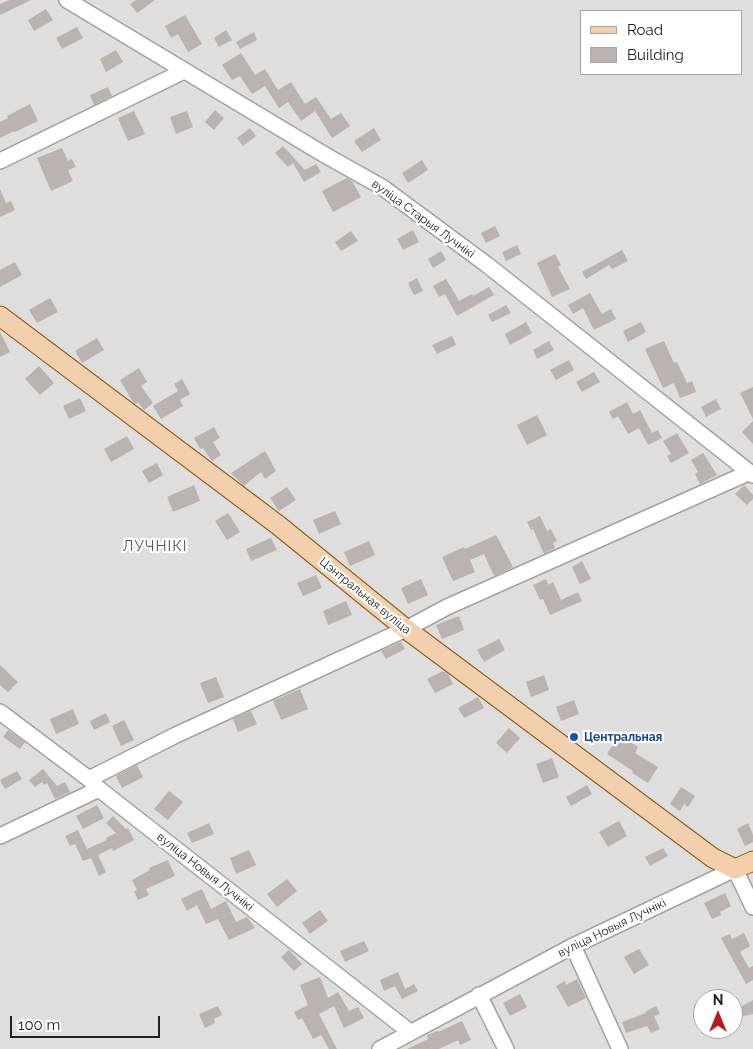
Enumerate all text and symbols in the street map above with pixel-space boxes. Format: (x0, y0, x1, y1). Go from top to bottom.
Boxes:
legend (580, 10, 743, 75)
text: Road (627, 21, 663, 39)
text: Building (627, 46, 684, 64)
street label: вуліца Старыя Лучнікі (369, 177, 477, 261)
district label: ЛУЧНІКІ (122, 537, 188, 555)
street label: Цэнтральная вуліца (316, 555, 414, 637)
place label: Центральная (584, 730, 662, 744)
marker: Центральная (568, 731, 580, 743)
street label: вуліца Новыя Лучнікі (154, 830, 256, 914)
street label: вуліца Новыя Лучнікі (556, 896, 668, 960)
north arrow (693, 989, 743, 1039)
text: N (713, 992, 723, 1008)
scale bar (12, 1006, 162, 1038)
text: 100 m (18, 1016, 60, 1034)

